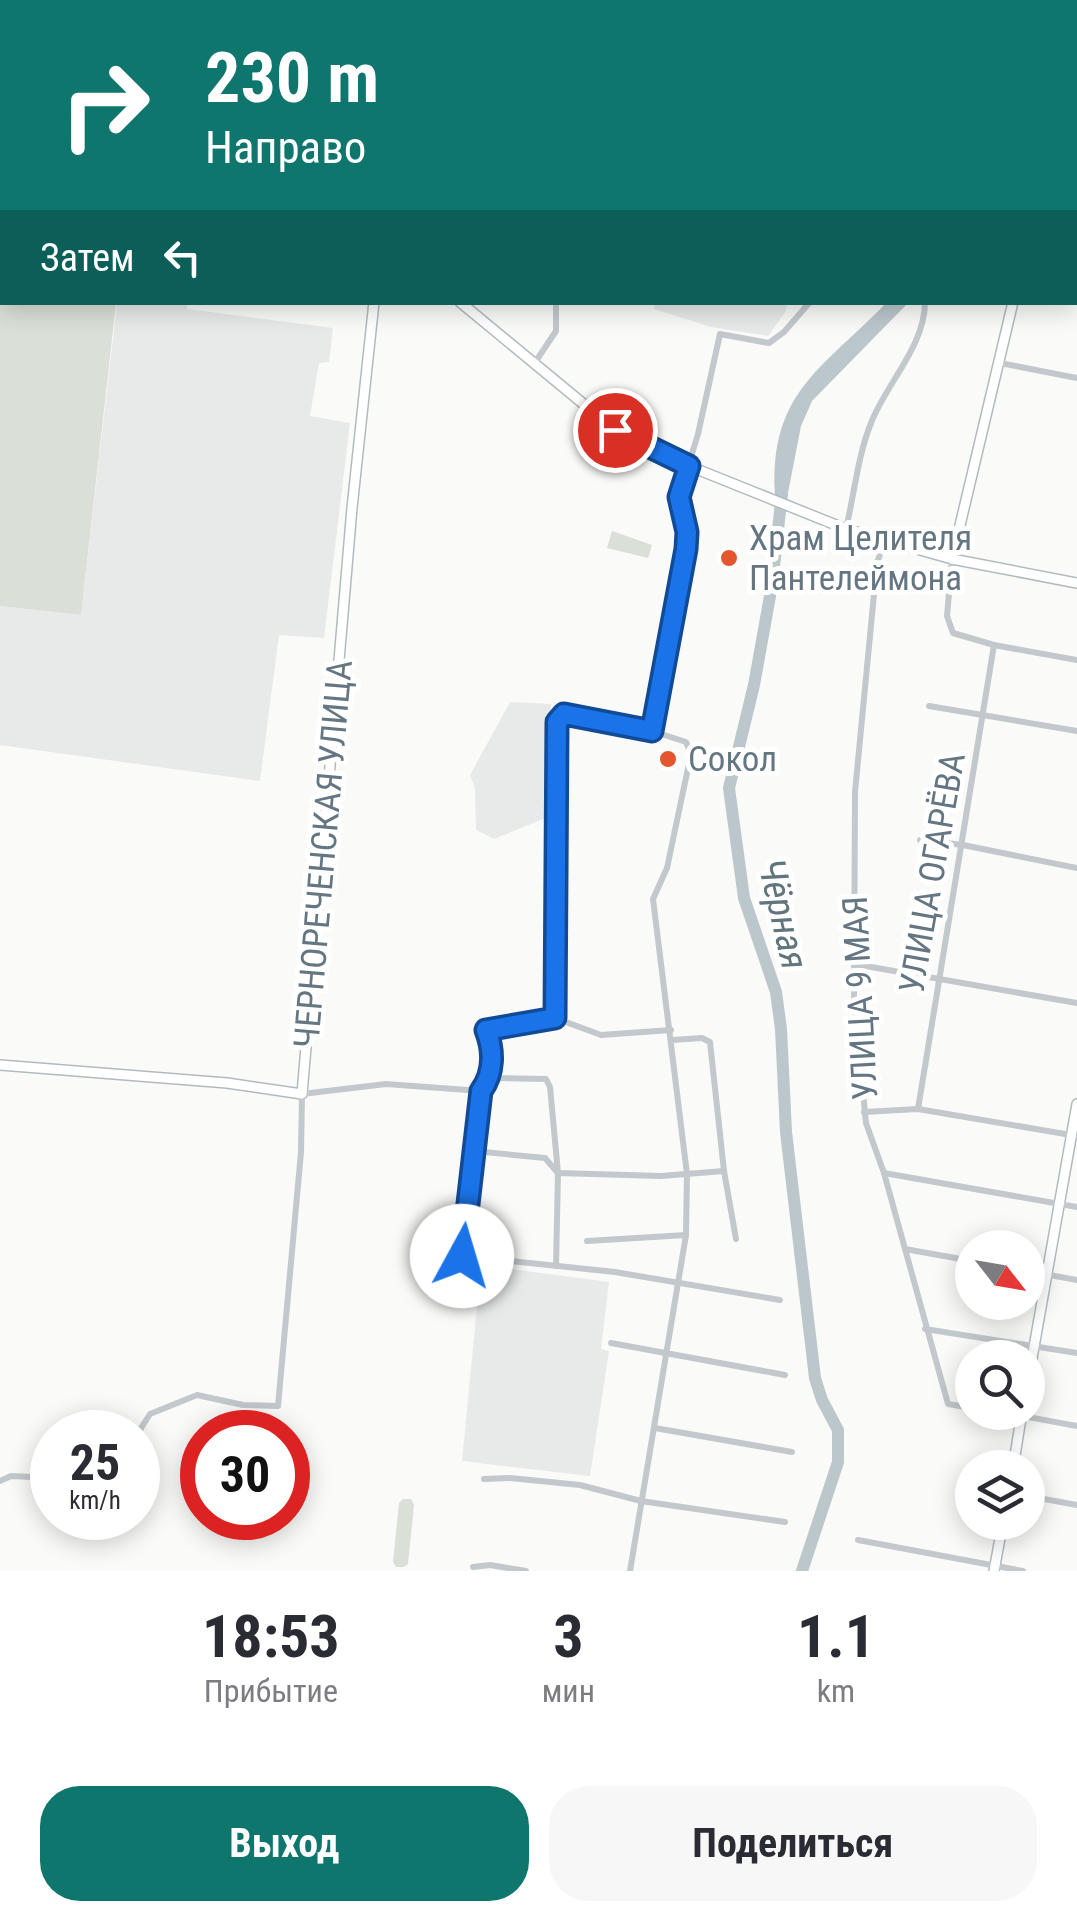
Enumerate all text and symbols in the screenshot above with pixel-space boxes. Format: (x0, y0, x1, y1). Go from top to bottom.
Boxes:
text: 230 m (205, 37, 379, 119)
icon: right (40, 40, 170, 170)
text: Направо (205, 121, 366, 174)
icon: left (155, 230, 210, 285)
text: Затем (40, 236, 135, 280)
pin (573, 388, 658, 473)
icon: arrive (588, 403, 643, 458)
place label: Храм Целителя Пантелеймона (749, 518, 972, 599)
marker: Храм Целителя Пантелеймона (718, 547, 740, 569)
street label: ЧЕРНОРЕЧЕНСКАЯ УЛИЦА (286, 658, 361, 1050)
place label: Сокол (688, 739, 777, 780)
marker: Сокол (657, 748, 679, 770)
street label: УЛИЦА ОГАРЁВА (891, 750, 974, 997)
water label: Чёрная (749, 855, 817, 973)
street label: УЛИЦА 9 МАЯ (835, 895, 886, 1101)
position arrow (410, 1204, 514, 1308)
north arrow (955, 1230, 1045, 1320)
map controls (955, 1230, 1045, 1540)
button: search (955, 1340, 1045, 1430)
speed limit sign: 30 (180, 1410, 310, 1540)
text: 25 (70, 1434, 120, 1492)
button: layers (955, 1450, 1045, 1540)
text: km/h (69, 1486, 121, 1515)
text: 18:53 (202, 1601, 340, 1672)
text: 3 (553, 1601, 583, 1672)
text: 1.1 (797, 1601, 875, 1672)
text: Прибытие (204, 1672, 338, 1710)
text: мин (542, 1672, 595, 1710)
text: km (817, 1672, 855, 1710)
button: Выход (40, 1786, 529, 1901)
button: Поделиться (549, 1786, 1037, 1901)

